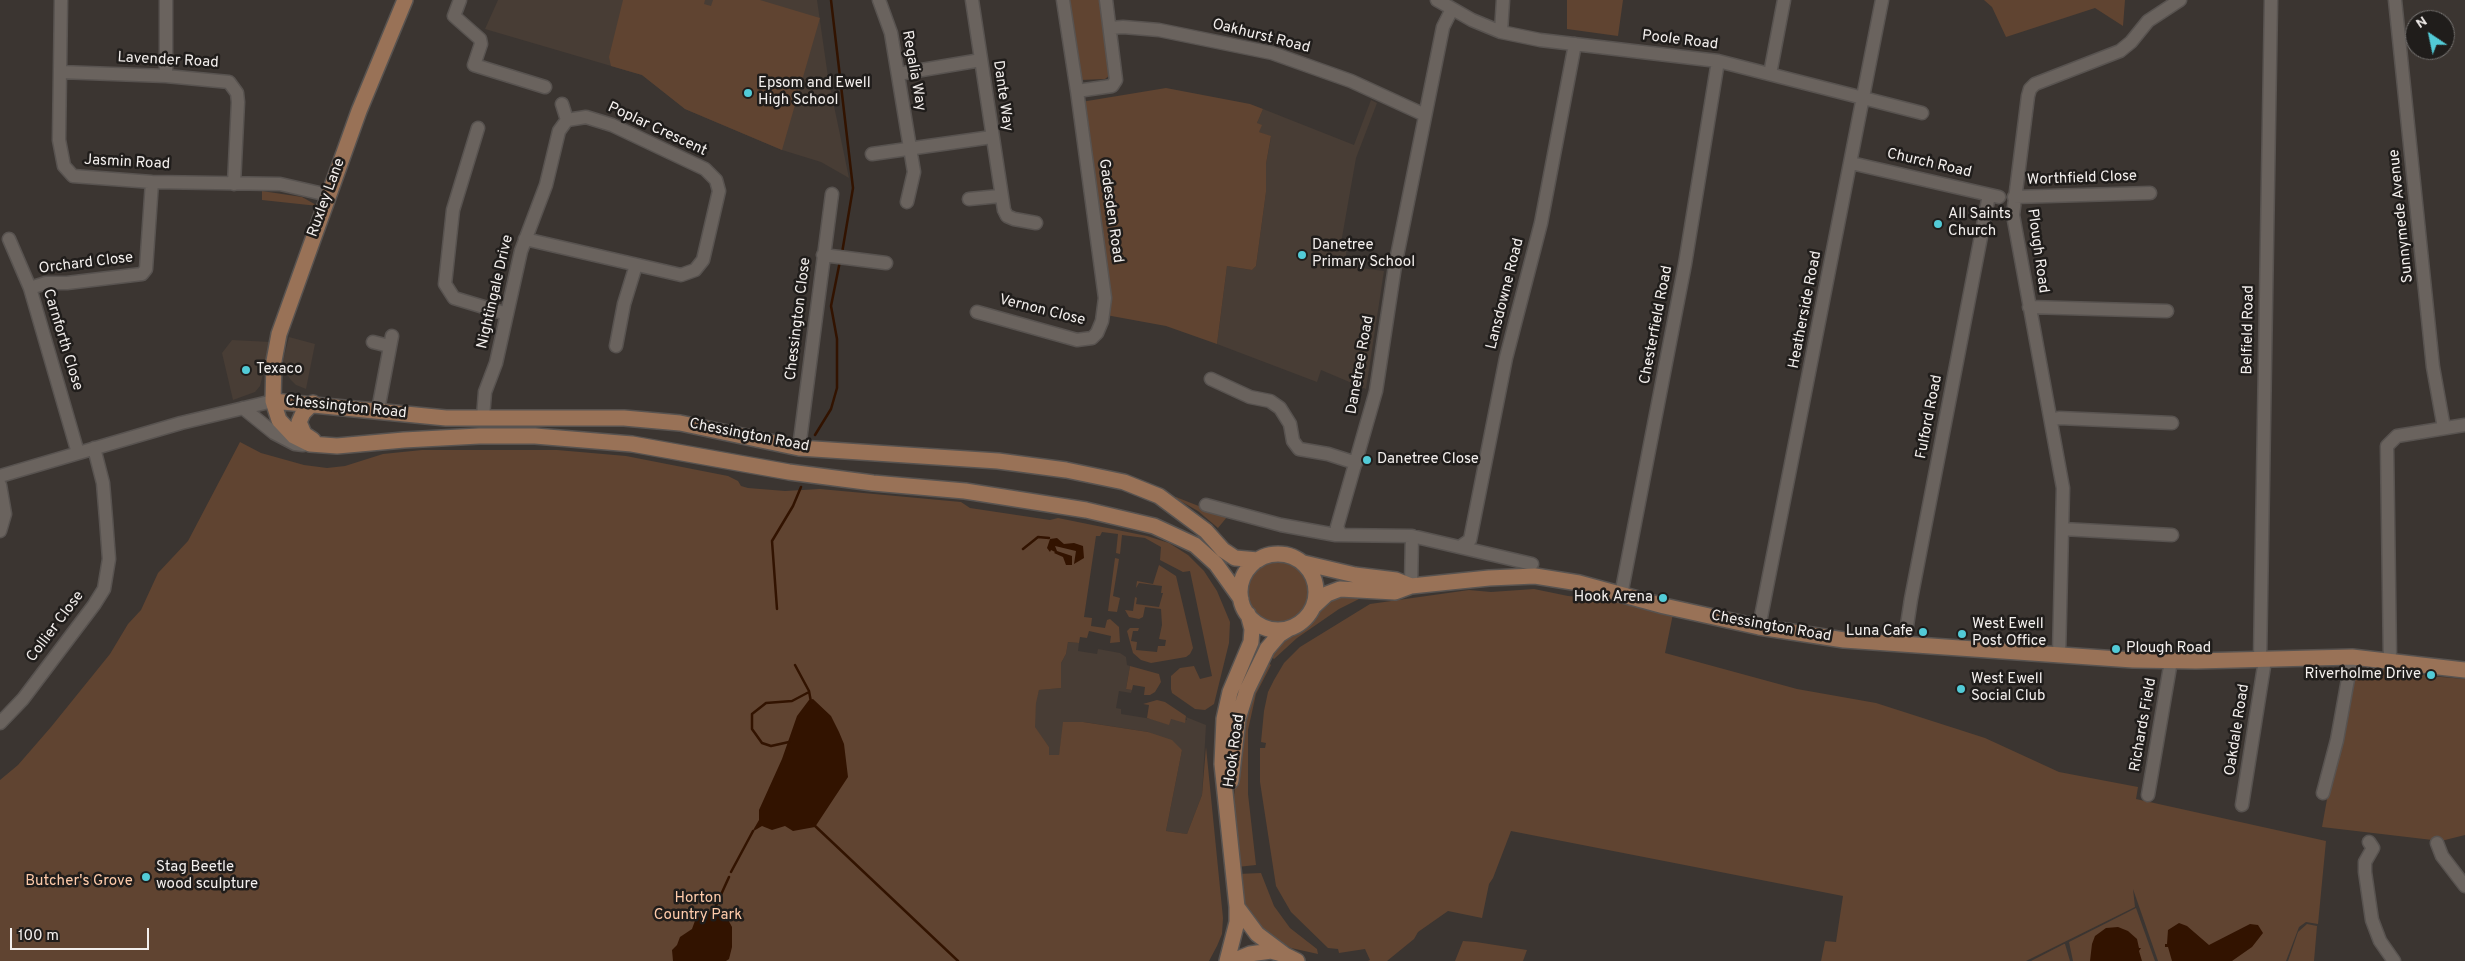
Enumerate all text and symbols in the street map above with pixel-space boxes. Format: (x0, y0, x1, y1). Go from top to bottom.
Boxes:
north arrow (2405, 10, 2455, 60)
text: N (2413, 13, 2431, 33)
street label: Oakhurst Road (1210, 16, 1312, 58)
street label: Poole Road (1641, 27, 1719, 55)
street label: Regalia Way (897, 29, 929, 113)
street label: Lavender Road (117, 49, 219, 73)
street label: Dante Way (988, 59, 1016, 133)
place label: Epsom and Ewell High School (758, 75, 871, 110)
marker: Epsom and Ewell High School (742, 87, 754, 99)
street label: Poplar Crescent (605, 99, 709, 161)
street label: Church Road (1885, 146, 1973, 182)
street label: Sunnymede Avenue (2386, 148, 2418, 284)
street label: Jasmin Road (83, 152, 171, 174)
street label: Ruxley Lane (304, 156, 350, 240)
street label: Gadesden Road (1094, 158, 1126, 264)
street label: Worthfield Close (2027, 168, 2137, 190)
place label: All Saints Church (1948, 206, 2011, 241)
street label: Plough Road (2022, 208, 2052, 294)
marker: All Saints Church (1932, 218, 1944, 230)
street label: Nightingale Drive (474, 233, 518, 351)
street label: Lansdowne Road (1483, 236, 1529, 352)
place label: Danetree Primary School (1312, 237, 1415, 272)
street label: Orchard Close (38, 249, 134, 279)
marker: Danetree Primary School (1296, 249, 1308, 261)
street label: Heatherside Road (1786, 250, 1826, 370)
street label: Chessington Close (783, 256, 815, 382)
street label: Chesterfield Road (1637, 264, 1677, 386)
street label: Belfield Road (2239, 285, 2259, 375)
street label: Carnforth Close (38, 287, 86, 393)
street label: Vernon Close (997, 292, 1087, 330)
street label: Danetree Road (1343, 314, 1379, 416)
place label: Texaco (256, 361, 302, 379)
marker: Texaco (240, 364, 252, 376)
street label: Fulford Road (1913, 373, 1947, 461)
street label: Chessington Road (284, 393, 408, 423)
street label: Chessington Road (688, 416, 810, 456)
place label: Danetree Close (1377, 451, 1479, 469)
marker: Danetree Close (1361, 454, 1373, 466)
street label: Collier Close (23, 588, 89, 666)
place label: Hook Arena (1574, 589, 1653, 607)
marker: Hook Arena (1657, 592, 1669, 604)
street label: Chessington Road (1709, 608, 1833, 646)
place label: West Ewell Post Office (1972, 616, 2046, 651)
place label: Luna Cafe (1846, 623, 1913, 641)
marker: Luna Cafe (1917, 626, 1929, 638)
marker: West Ewell Post Office (1956, 628, 1968, 640)
place label: Plough Road (2126, 640, 2211, 658)
marker: Plough Road (2110, 643, 2122, 655)
place label: Riverholme Drive (2305, 666, 2421, 684)
marker: Riverholme Drive (2425, 669, 2437, 681)
place label: West Ewell Social Club (1971, 671, 2045, 706)
street label: Richards Field (2127, 677, 2161, 773)
marker: West Ewell Social Club (1955, 683, 1967, 695)
street label: Oakdale Road (2222, 683, 2254, 777)
street label: Hook Road (1221, 713, 1249, 789)
place label: Stag Beetle wood sculpture (156, 859, 258, 894)
marker: Stag Beetle wood sculpture (140, 871, 152, 883)
park label: Butcher's Grove (25, 873, 133, 891)
park label: Horton Country Park (654, 890, 742, 925)
scale bar (12, 918, 151, 950)
text: 100 m (18, 927, 59, 946)

